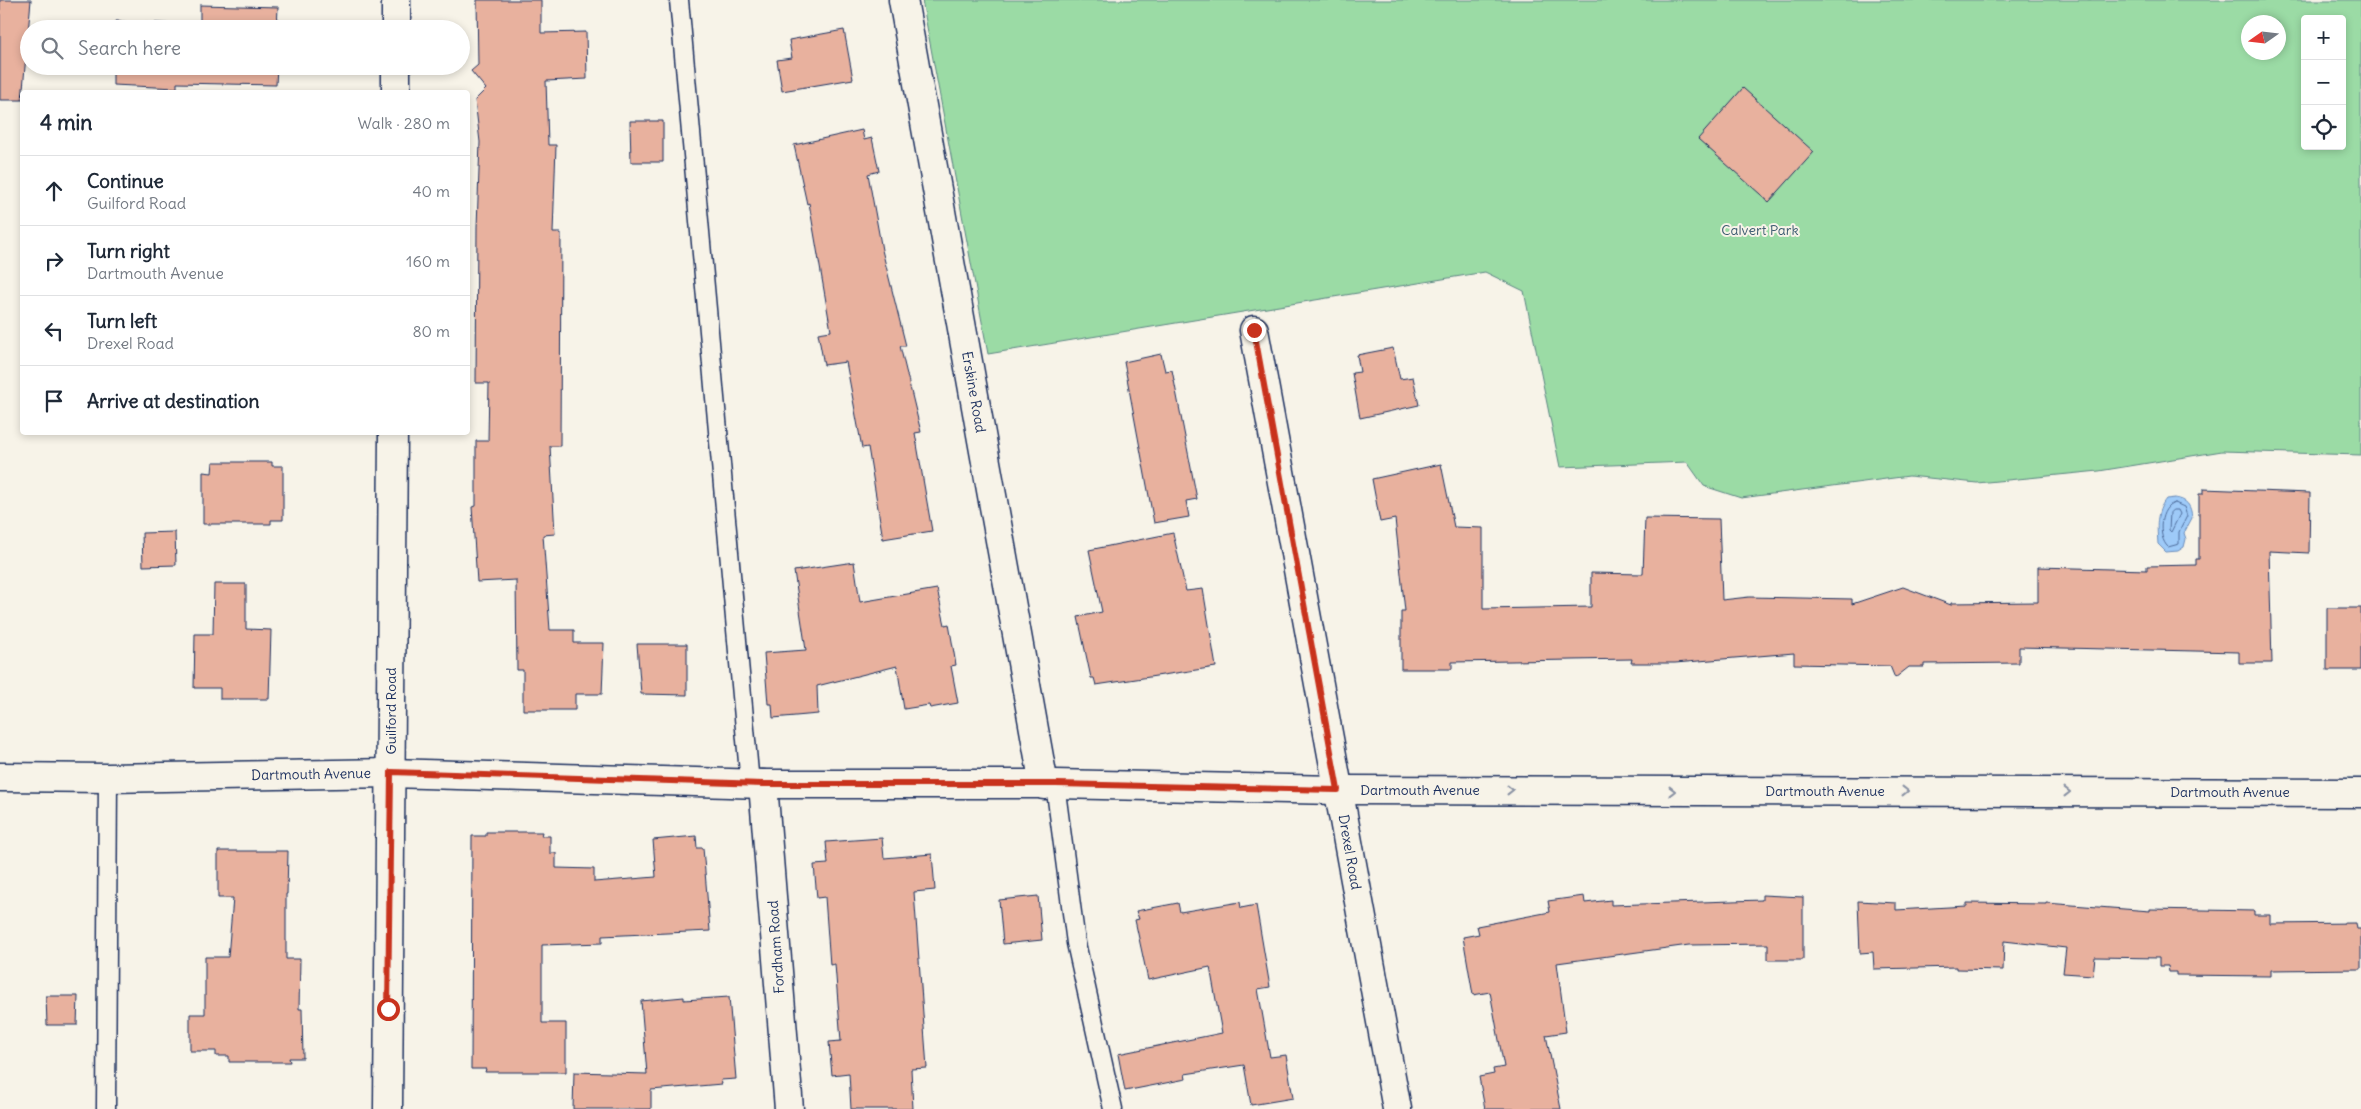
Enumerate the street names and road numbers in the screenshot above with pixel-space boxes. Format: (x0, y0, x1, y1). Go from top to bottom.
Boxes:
street label: Erskine Road (958, 350, 990, 434)
street label: Guilford Road (382, 668, 400, 754)
street label: Dartmouth Avenue (251, 764, 371, 784)
street label: Dartmouth Avenue (1360, 781, 1480, 799)
street label: Dartmouth Avenue (1765, 782, 1885, 800)
street label: Dartmouth Avenue (2170, 783, 2290, 801)
street label: Drexel Road (1335, 813, 1365, 891)
street label: Fordham Road (764, 900, 788, 994)

